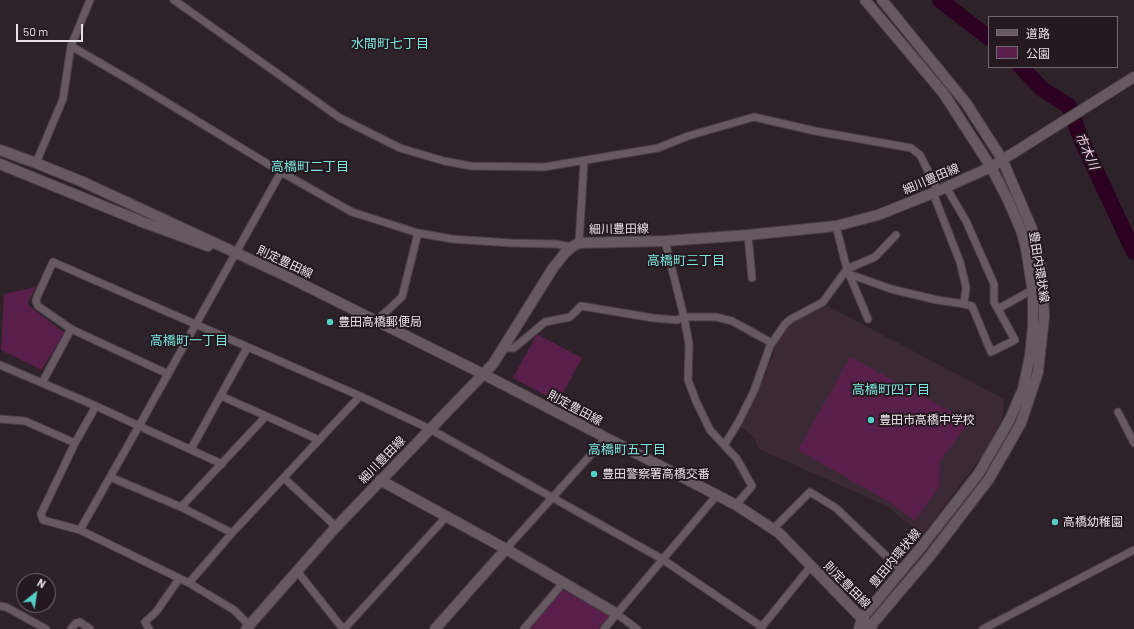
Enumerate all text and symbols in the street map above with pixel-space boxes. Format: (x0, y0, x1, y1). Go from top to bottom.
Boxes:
scale bar (18, 16, 85, 42)
legend (988, 16, 1118, 68)
text: 50 m (23, 24, 48, 38)
text: 道路 (1026, 26, 1050, 40)
district label: 水間町七丁目 (351, 36, 429, 52)
text: 公園 (1026, 46, 1050, 60)
water label: 市木川 (1072, 130, 1102, 172)
district label: 高橋町二丁目 (271, 159, 349, 175)
street label: 細川豊田線 (901, 161, 961, 197)
street label: 細川豊田線 (589, 221, 649, 237)
street label: 豊田内環状線 (1026, 230, 1052, 304)
street label: 則定豊田線 (255, 243, 315, 281)
district label: 高橋町三丁目 (647, 253, 725, 269)
place label: 豊田高橋郵便局 (338, 315, 422, 329)
marker: 豊田高橋郵便局 (325, 317, 335, 327)
district label: 高橋町一丁目 (150, 333, 228, 349)
district label: 高橋町四丁目 (852, 382, 930, 398)
street label: 則定豊田線 (545, 388, 605, 428)
place label: 豊田市高橋中学校 (879, 413, 975, 427)
marker: 豊田市高橋中学校 (866, 415, 876, 425)
street label: 細川豊田線 (356, 433, 408, 487)
district label: 高橋町五丁目 (588, 442, 666, 458)
place label: 豊田警察署高橋交番 (602, 467, 710, 481)
marker: 豊田警察署高橋交番 (589, 469, 599, 479)
place label: 高橋幼稚園 (1063, 515, 1123, 529)
marker: 高橋幼稚園 (1050, 517, 1060, 527)
street label: 豊田内環状線 (866, 526, 924, 590)
street label: 則定豊田線 (821, 559, 873, 611)
north arrow (16, 573, 56, 613)
text: N (35, 576, 48, 590)

